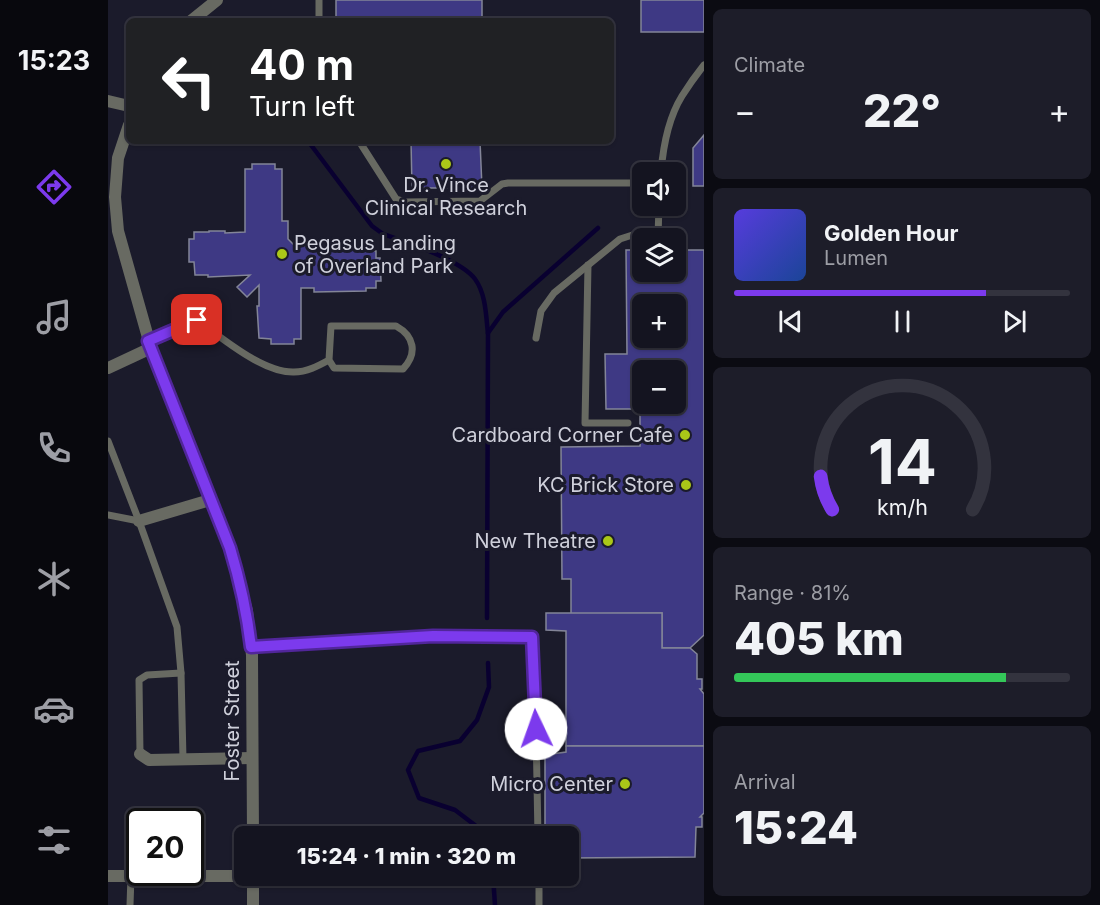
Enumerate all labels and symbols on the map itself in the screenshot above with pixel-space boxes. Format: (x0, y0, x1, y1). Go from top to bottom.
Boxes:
marker: Dr. Vince Clinical Research (439, 157, 453, 171)
place label: Dr. Vince Clinical Research (365, 173, 527, 220)
place label: Pegasus Landing of Overland Park (294, 231, 456, 278)
marker: Pegasus Landing of Overland Park (275, 247, 289, 261)
pin (171, 294, 222, 345)
place label: Cardboard Corner Cafe (452, 423, 673, 447)
marker: Cardboard Corner Cafe (678, 428, 692, 442)
place label: KC Brick Store (537, 473, 674, 497)
marker: KC Brick Store (679, 478, 693, 492)
place label: New Theatre (474, 529, 596, 553)
marker: New Theatre (601, 534, 615, 548)
street label: Foster Street (220, 660, 244, 782)
position arrow (504, 697, 568, 761)
place label: Micro Center (490, 772, 613, 796)
marker: Micro Center (618, 777, 632, 791)
speed limit sign: 20 (126, 808, 204, 886)

